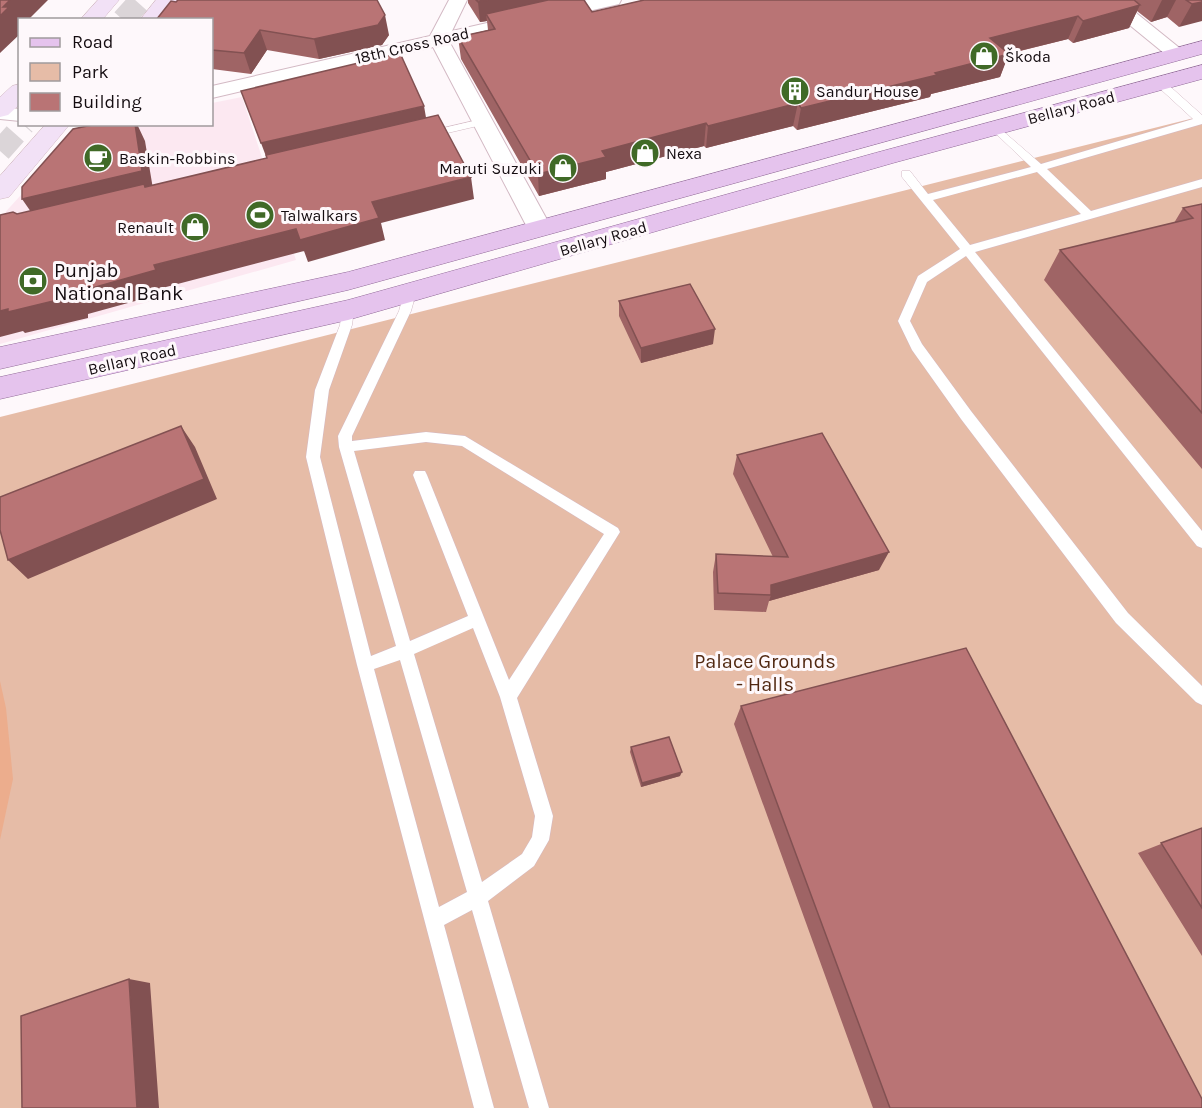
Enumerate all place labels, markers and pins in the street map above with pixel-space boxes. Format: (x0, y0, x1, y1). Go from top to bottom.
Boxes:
shop icon: Škoda (968, 40, 1000, 72)
place label: Škoda (1005, 47, 1051, 66)
building icon: Sandur House (779, 75, 811, 107)
place label: Sandur House (816, 82, 919, 101)
shop icon: Nexa (629, 137, 661, 169)
cafe icon: Baskin-Robbins (82, 142, 114, 174)
place label: Nexa (666, 144, 702, 163)
place label: Baskin-Robbins (119, 149, 236, 168)
shop icon: Maruti Suzuki (547, 152, 579, 184)
place label: Maruti Suzuki (439, 159, 542, 178)
sports icon: Talwalkars (244, 199, 276, 231)
place label: Talwalkars (281, 206, 358, 225)
shop icon: Renault (179, 211, 211, 243)
place label: Renault (117, 218, 174, 237)
place label: Punjab National Bank (54, 259, 183, 305)
bank icon: Punjab National Bank (17, 265, 49, 297)

